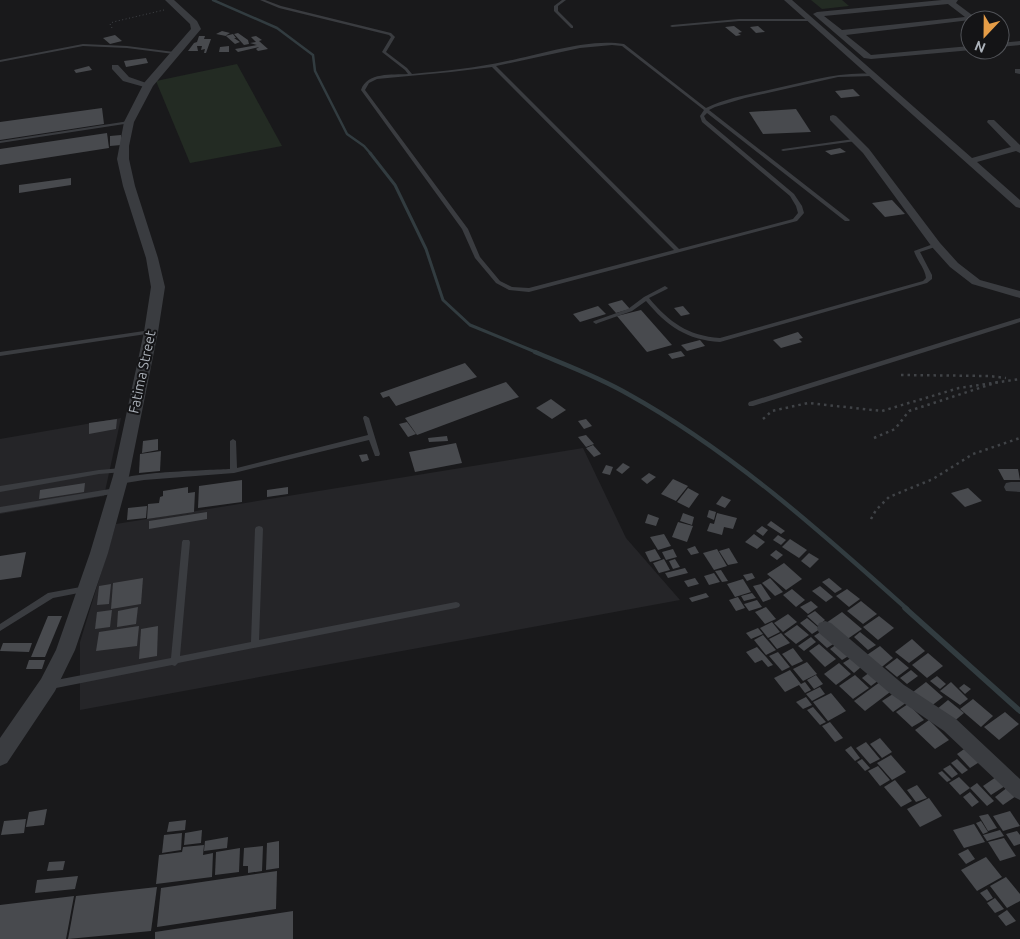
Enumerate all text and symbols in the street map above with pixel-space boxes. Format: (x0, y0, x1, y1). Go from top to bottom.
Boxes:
north arrow (960, 10, 1010, 60)
text: N (972, 38, 988, 56)
street label: Fatima Street (125, 329, 159, 415)

